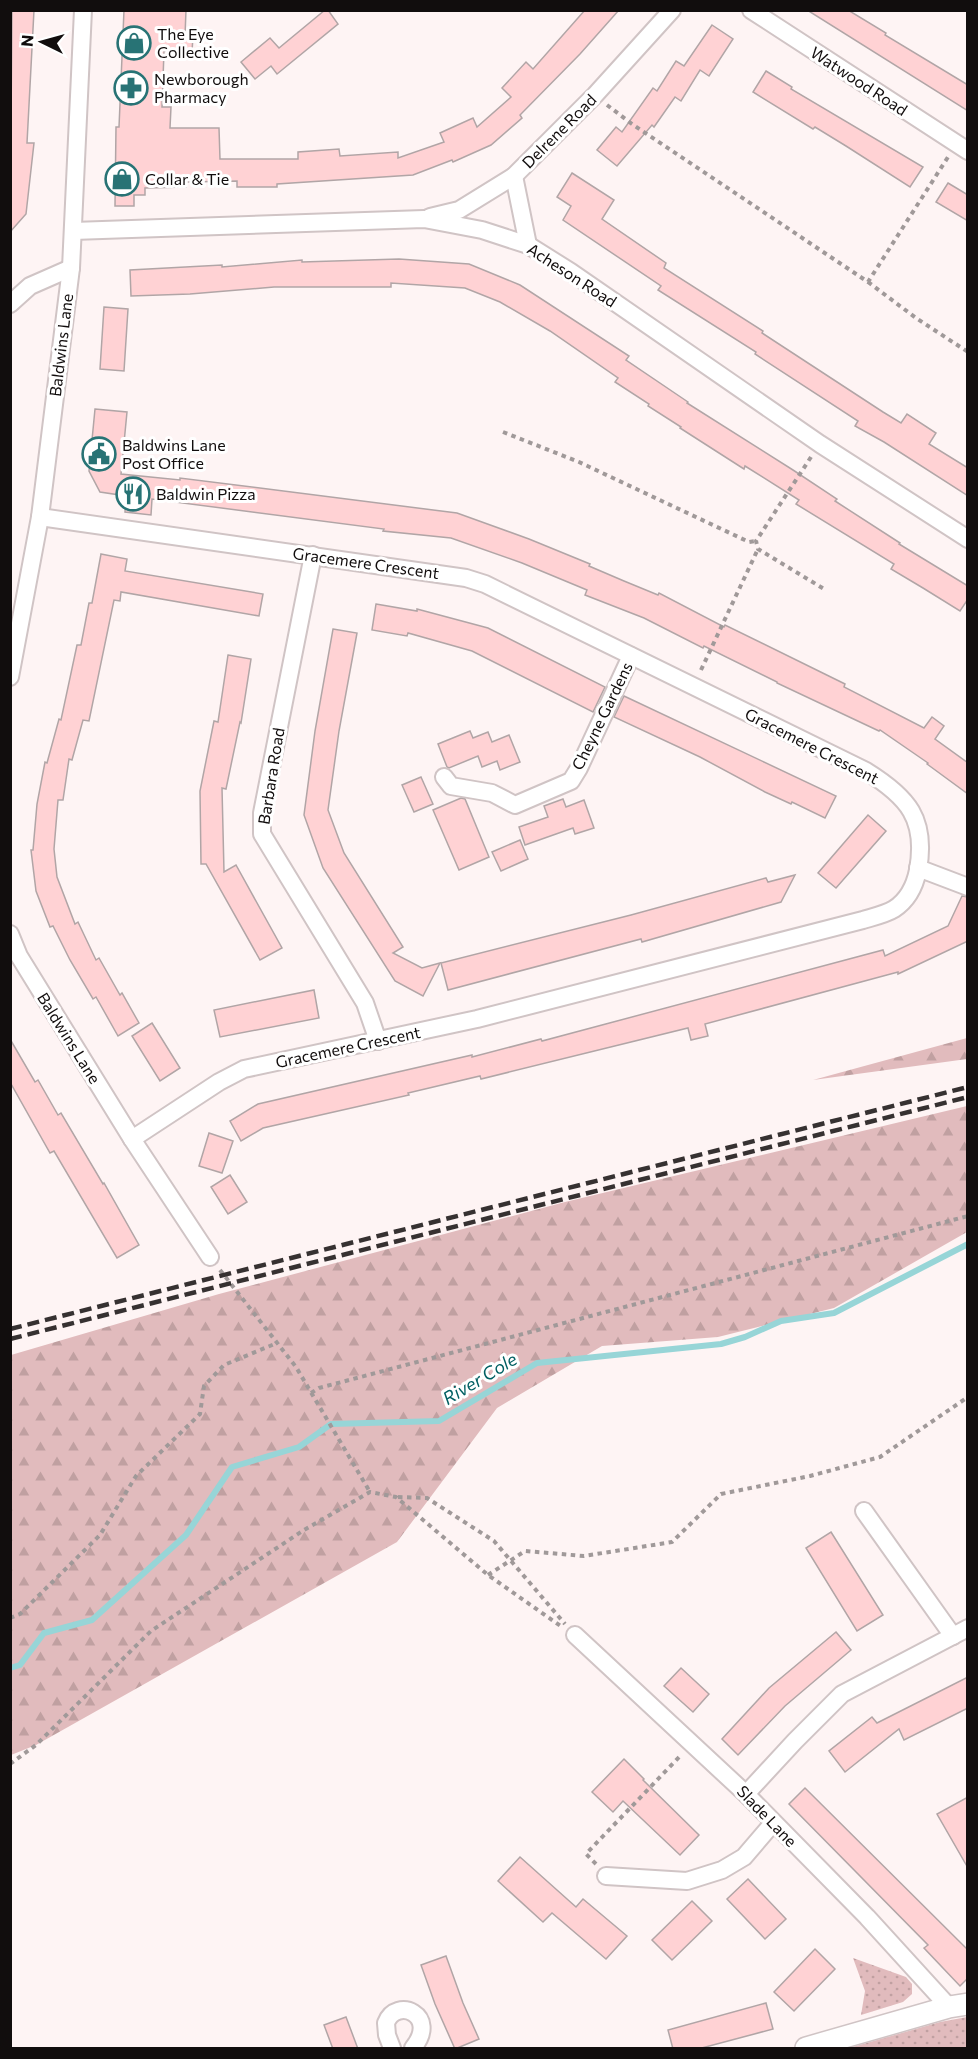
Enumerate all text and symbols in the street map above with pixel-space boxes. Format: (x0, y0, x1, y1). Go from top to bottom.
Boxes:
north arrow (12, 12, 72, 72)
place label: The Eye Collective (157, 24, 229, 61)
shop icon: The Eye Collective (116, 25, 152, 61)
text: N (17, 34, 37, 47)
street label: Watwood Road (807, 42, 911, 119)
place label: Newborough Pharmacy (154, 69, 249, 106)
pharmacy icon: Newborough Pharmacy (113, 70, 149, 106)
street label: Delrene Road (518, 90, 600, 172)
shop icon: Collar & Tie (104, 161, 140, 197)
place label: Collar & Tie (145, 169, 229, 188)
street label: Acheson Road (524, 239, 620, 310)
street label: Baldwins Lane (45, 292, 76, 397)
place label: Baldwins Lane Post Office (122, 435, 226, 472)
public building icon: Baldwins Lane Post Office (81, 436, 117, 472)
restaurant icon: Baldwin Pizza (115, 476, 151, 512)
place label: Baldwin Pizza (156, 484, 256, 503)
street label: Gracemere Crescent (292, 543, 441, 582)
street label: Cheyne Gardens (567, 659, 636, 773)
street label: Gracemere Crescent (742, 704, 883, 788)
street label: Barbara Road (253, 726, 288, 826)
street label: Baldwins Lane (34, 989, 105, 1087)
street label: Gracemere Crescent (274, 1022, 422, 1071)
water label: River Cole (438, 1347, 521, 1409)
street label: Slade Lane (734, 1781, 801, 1850)

